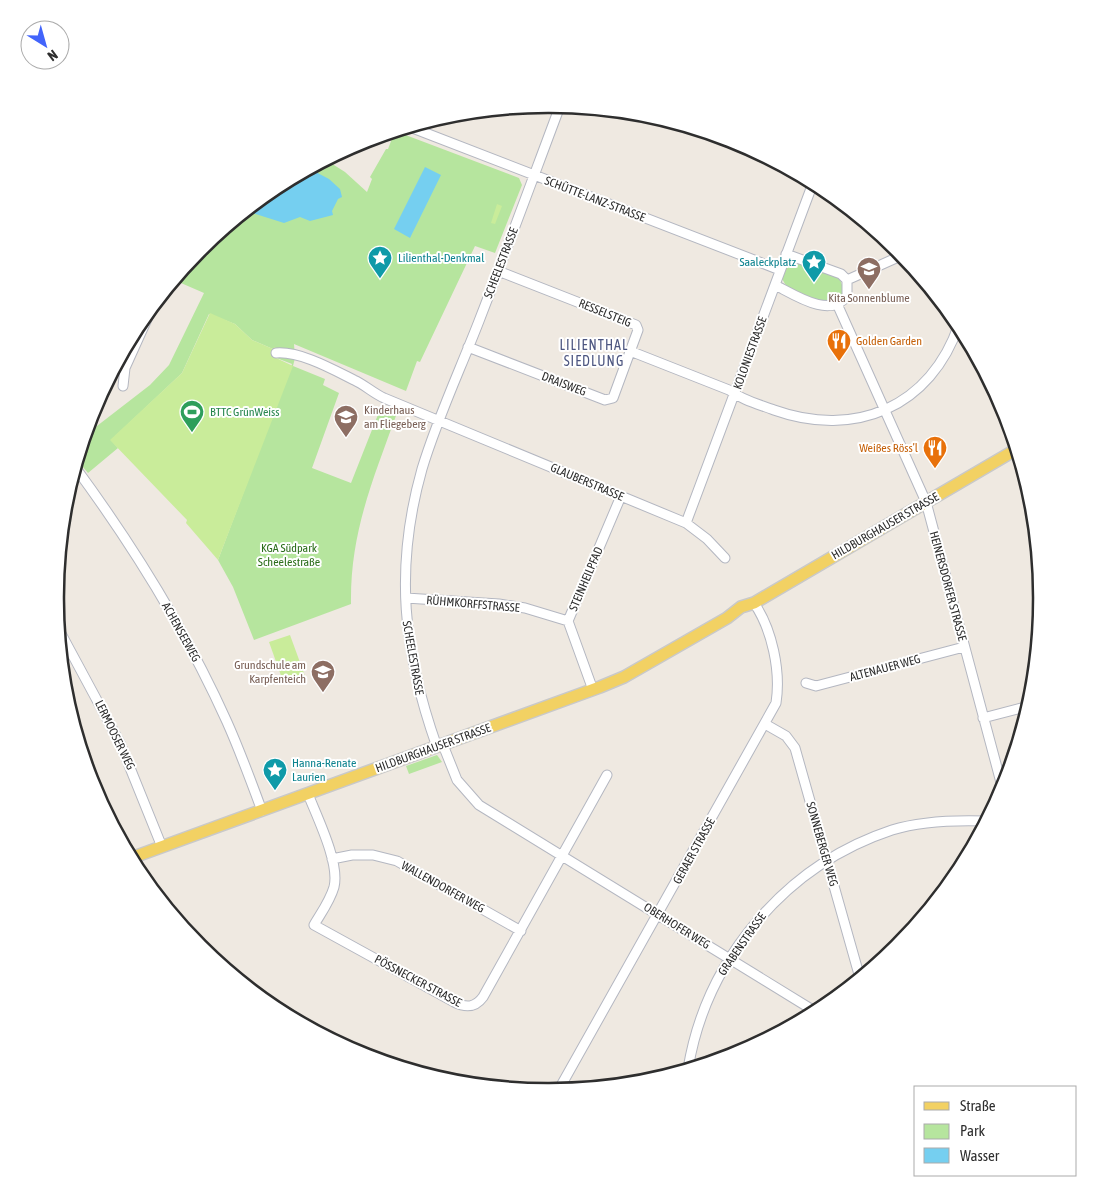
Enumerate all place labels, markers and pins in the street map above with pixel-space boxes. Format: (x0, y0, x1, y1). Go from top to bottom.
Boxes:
place icon: Lilienthal-Denkmal (367, 245, 393, 279)
place icon: Saaleckplatz (801, 249, 827, 283)
place label: Lilienthal-Denkmal (398, 251, 485, 265)
place label: Saaleckplatz (739, 255, 797, 269)
school or university icon: Kita Sonnenblume (856, 256, 882, 290)
place label: Kita Sonnenblume (828, 291, 910, 305)
restaurant icon: Golden Garden (826, 328, 852, 362)
place label: Golden Garden (856, 334, 922, 348)
sports icon: BTTC GrünWeiss (179, 399, 205, 433)
place label: Kinderhaus am Fliegeberg (364, 403, 427, 431)
school or university icon: Kinderhaus am Fliegeberg (333, 404, 359, 438)
place label: BTTC GrünWeiss (210, 405, 280, 419)
restaurant icon: Weißes Röss’l (922, 435, 948, 469)
place label: Weißes Röss’l (859, 441, 919, 455)
place label: Grundschule am Karpfenteich (234, 658, 306, 686)
school or university icon: Grundschule am Karpfenteich (310, 659, 336, 693)
place label: Hanna-Renate Laurien (292, 756, 356, 784)
place icon: Hanna-Renate Laurien (262, 757, 288, 791)

